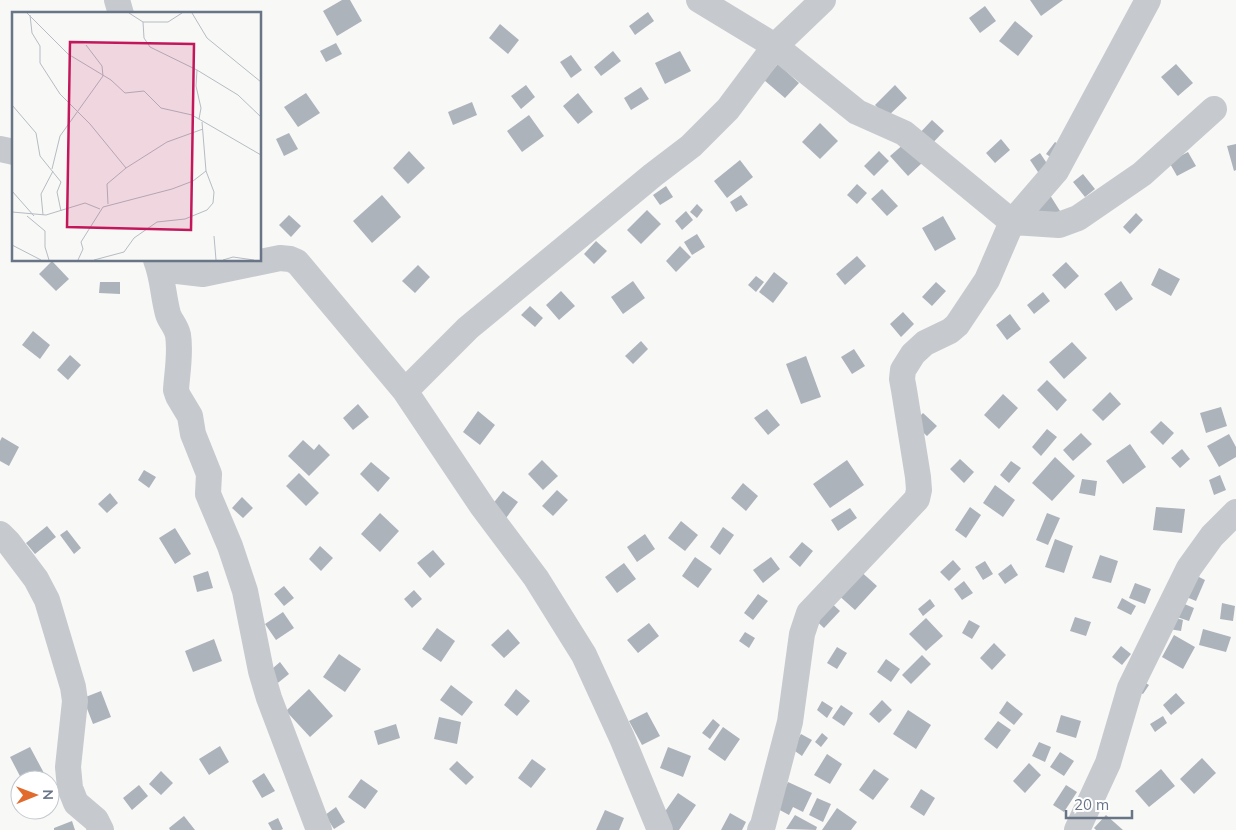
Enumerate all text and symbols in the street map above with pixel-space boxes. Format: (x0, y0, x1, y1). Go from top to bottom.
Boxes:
inset map (12, 12, 261, 261)
north arrow (10, 770, 60, 820)
scale bar (1066, 788, 1132, 820)
text: N (39, 789, 57, 800)
text: 20 m (1074, 795, 1109, 814)

